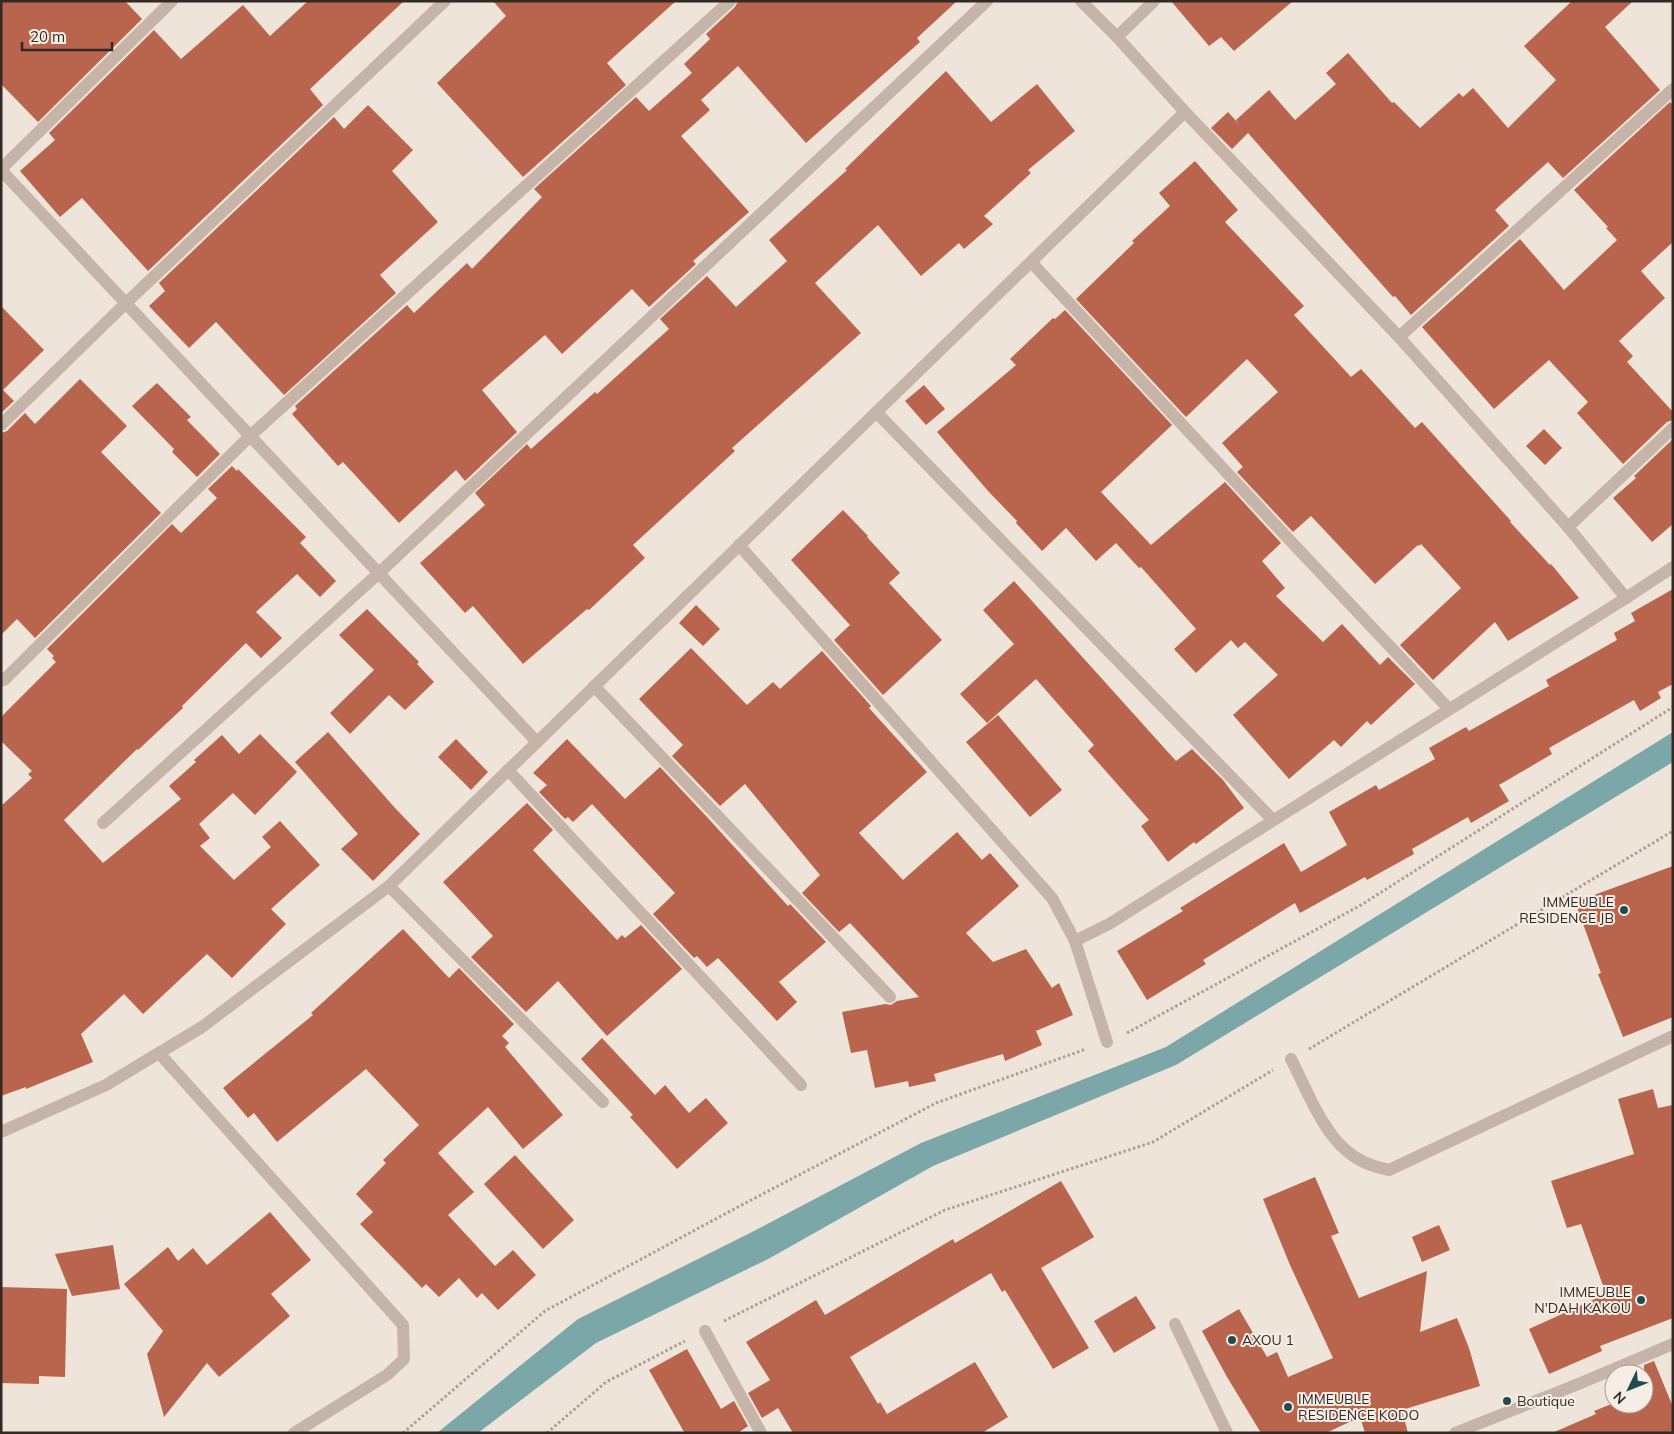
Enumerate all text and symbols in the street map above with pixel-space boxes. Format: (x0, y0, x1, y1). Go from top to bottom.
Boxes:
scale bar (22, 20, 112, 52)
text: 20 m (30, 27, 65, 46)
place label: IMMEUBLE RESIDENCE JB (1519, 893, 1614, 927)
marker: IMMEUBLE RESIDENCE JB (1618, 904, 1630, 916)
place label: IMMEUBLE N'DAH KAKOU (1534, 1283, 1631, 1317)
marker: IMMEUBLE N'DAH KAKOU (1635, 1294, 1647, 1306)
place label: AXOU 1 (1242, 1331, 1294, 1349)
marker: AXOU 1 (1226, 1334, 1238, 1346)
north arrow (1604, 1364, 1654, 1414)
text: N (1609, 1388, 1630, 1408)
place label: IMMEUBLE RESIDENCE KODO (1298, 1390, 1419, 1424)
place label: Boutique (1517, 1392, 1575, 1410)
marker: Boutique (1501, 1395, 1513, 1407)
marker: IMMEUBLE RESIDENCE KODO (1282, 1401, 1294, 1413)

